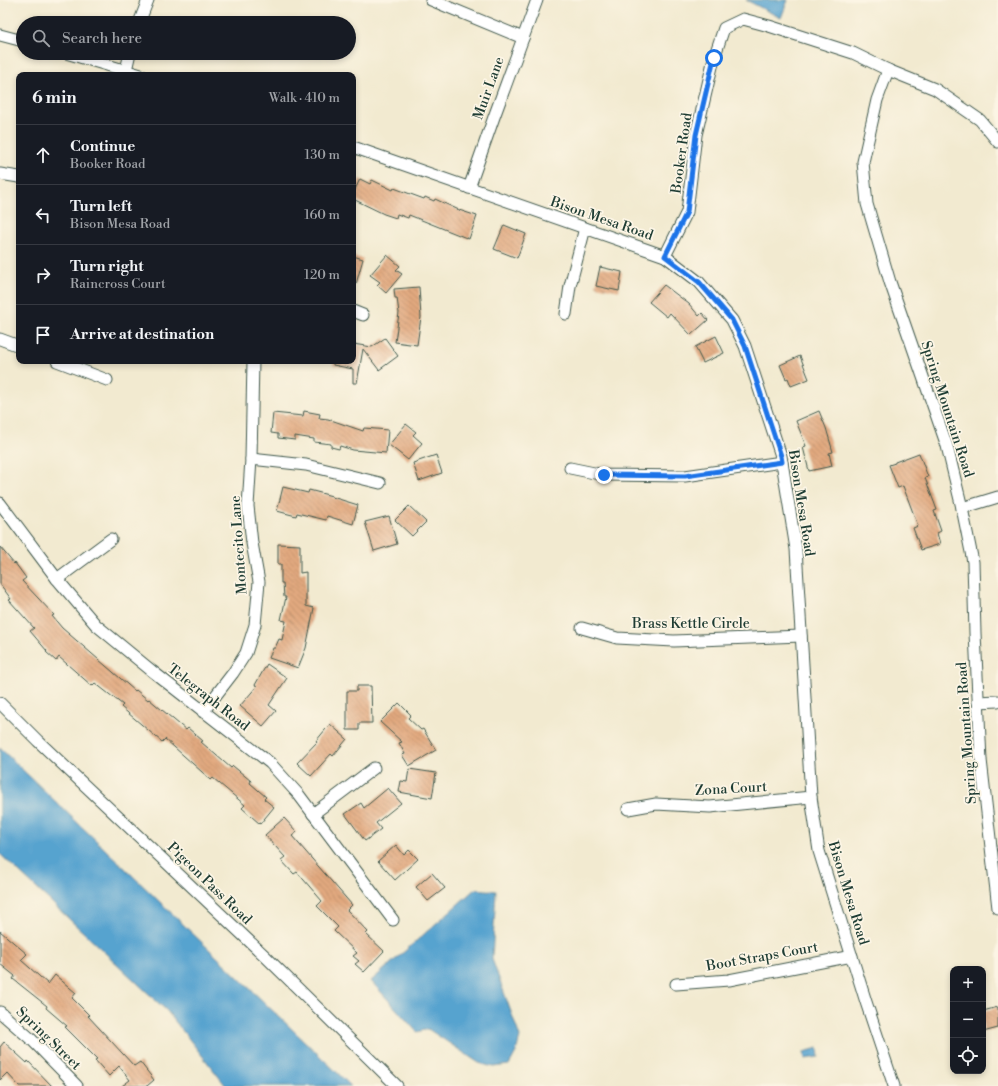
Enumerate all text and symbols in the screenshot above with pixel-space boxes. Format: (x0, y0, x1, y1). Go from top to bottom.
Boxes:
search box (16, 16, 356, 60)
icon: search (30, 27, 52, 49)
text: Search here (62, 29, 142, 48)
route start (705, 49, 723, 67)
street label: Muir Lane (469, 54, 509, 122)
text: 6 min (32, 87, 77, 109)
text: Walk · 410 m (269, 90, 340, 106)
street label: Booker Road (667, 112, 697, 196)
text: Continue (70, 137, 135, 156)
icon: ahead (32, 144, 54, 166)
text: 130 m (305, 147, 340, 163)
text: Booker Road (70, 156, 145, 172)
street label: Bison Mesa Road (547, 193, 656, 245)
text: Turn left (70, 197, 132, 216)
icon: left (32, 204, 54, 226)
text: 160 m (304, 207, 340, 223)
text: Bison Mesa Road (70, 216, 170, 232)
text: Turn right (70, 257, 144, 276)
icon: right (32, 264, 54, 286)
text: 120 m (304, 267, 340, 283)
text: Raincross Court (70, 276, 166, 292)
icon: arrive (32, 324, 54, 346)
text: Arrive at destination (70, 325, 214, 344)
street label: Spring Mountain Road (916, 339, 978, 480)
street label: Bison Mesa Road (784, 448, 818, 558)
route end (595, 466, 613, 484)
street label: Montecito Lane (227, 495, 251, 595)
street label: Brass Kettle Circle (631, 615, 750, 633)
street label: Telegraph Road (164, 660, 253, 735)
street label: Spring Mountain Road (953, 661, 981, 805)
street label: Zona Court (695, 778, 768, 800)
street label: Bison Mesa Road (823, 838, 872, 947)
street label: Pigeon Pass Road (163, 839, 256, 929)
street label: Boot Straps Court (704, 938, 820, 976)
map controls (950, 966, 986, 1074)
button: + (950, 966, 986, 1002)
button: − (950, 1002, 986, 1038)
street label: Spring Street (12, 1003, 85, 1074)
button: locate (950, 1038, 986, 1074)

